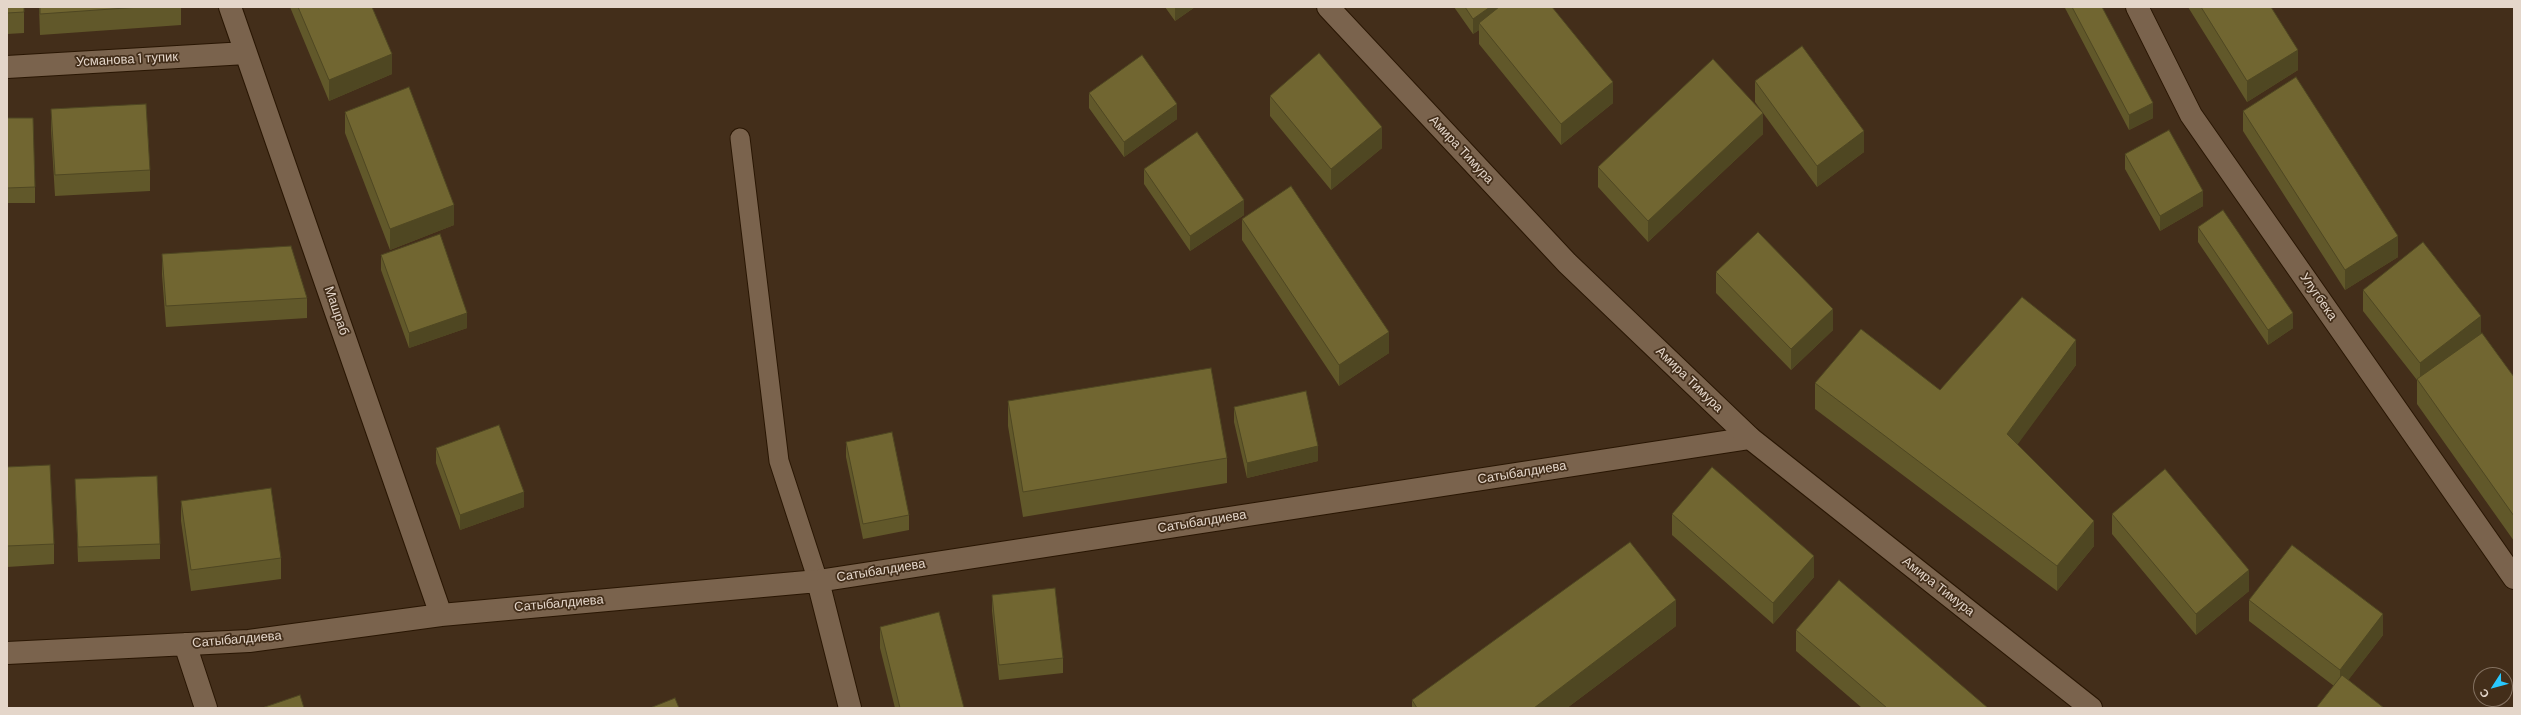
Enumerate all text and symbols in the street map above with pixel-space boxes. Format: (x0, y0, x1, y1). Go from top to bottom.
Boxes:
street label: Усманова 1 тупик (76, 50, 178, 70)
street label: Амира Тимура (1426, 113, 1496, 187)
street label: Улугбека (2296, 270, 2340, 324)
street label: Машраб (320, 285, 352, 337)
street label: Амира Тимура (1652, 344, 1726, 416)
street label: Сатыбалдиева (1476, 458, 1568, 488)
street label: Сатыбалдиева (1156, 507, 1248, 537)
street label: Амира Тимура (1899, 554, 1977, 620)
street label: Сатыбалдиева (835, 556, 927, 586)
street label: Сатыбалдиева (514, 592, 604, 616)
street label: Сатыбалдиева (192, 628, 282, 652)
north arrow (2473, 667, 2513, 707)
text: С (2476, 686, 2492, 701)

